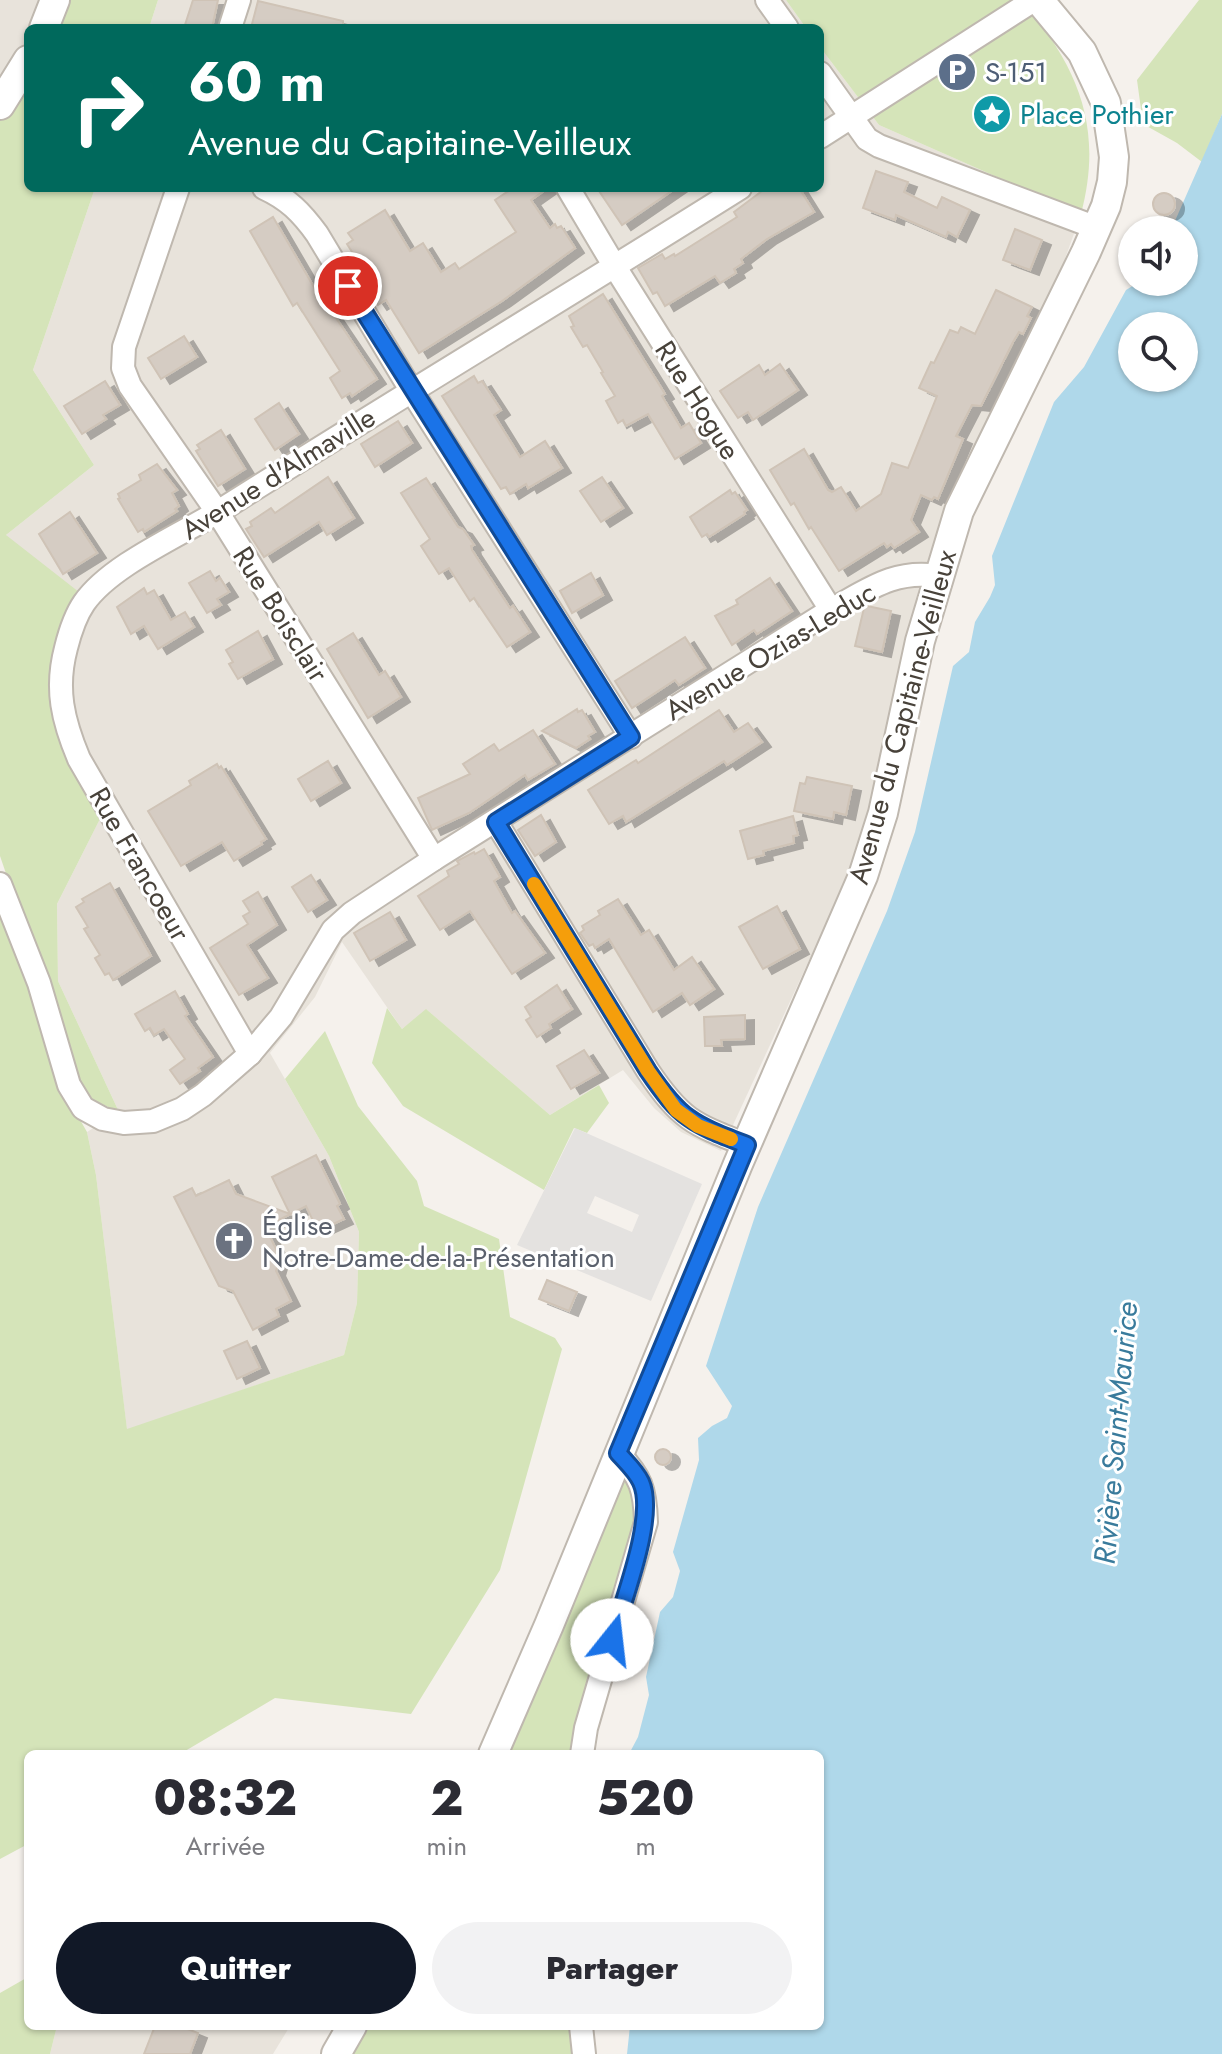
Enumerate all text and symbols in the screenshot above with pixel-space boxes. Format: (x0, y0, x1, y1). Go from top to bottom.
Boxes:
text: 60 m (188, 41, 325, 122)
parking icon: S-151 (936, 51, 978, 93)
place label: S-151 (985, 52, 1047, 93)
icon: right (56, 56, 160, 160)
place icon: Place Pothier (971, 93, 1013, 135)
place label: Place Pothier (1020, 94, 1174, 135)
text: Avenue du Capitaine-Veilleux (188, 116, 631, 168)
map controls (1118, 216, 1198, 392)
button: sound (1118, 216, 1198, 296)
pin (314, 252, 382, 320)
icon: arrive (326, 264, 370, 308)
button: search (1118, 312, 1198, 392)
street label: Rue Hogue (645, 333, 750, 468)
street label: Avenue d'Almaville (173, 397, 383, 550)
street label: Rue Boisclair (223, 539, 339, 690)
street label: Avenue du Capitaine-Veilleux (838, 545, 967, 889)
street label: Avenue Ozias-Leduc (657, 572, 884, 731)
street label: Rue Francoeur (79, 780, 200, 949)
place label: Église Notre-Dame-de-la-Présentation (262, 1205, 615, 1278)
church icon: Église Notre-Dame-de-la-Présentation (213, 1220, 255, 1262)
water label: Rivière Saint-Maurice (1083, 1300, 1148, 1566)
position arrow (570, 1598, 654, 1682)
text: 08:32 (154, 1764, 297, 1833)
text: 2 (431, 1764, 463, 1833)
text: 520 (597, 1764, 694, 1833)
text: Arrivée (185, 1827, 265, 1865)
text: min (427, 1827, 467, 1865)
text: m (635, 1827, 656, 1865)
button: Quitter (56, 1922, 416, 2014)
button: Partager (432, 1922, 792, 2014)

